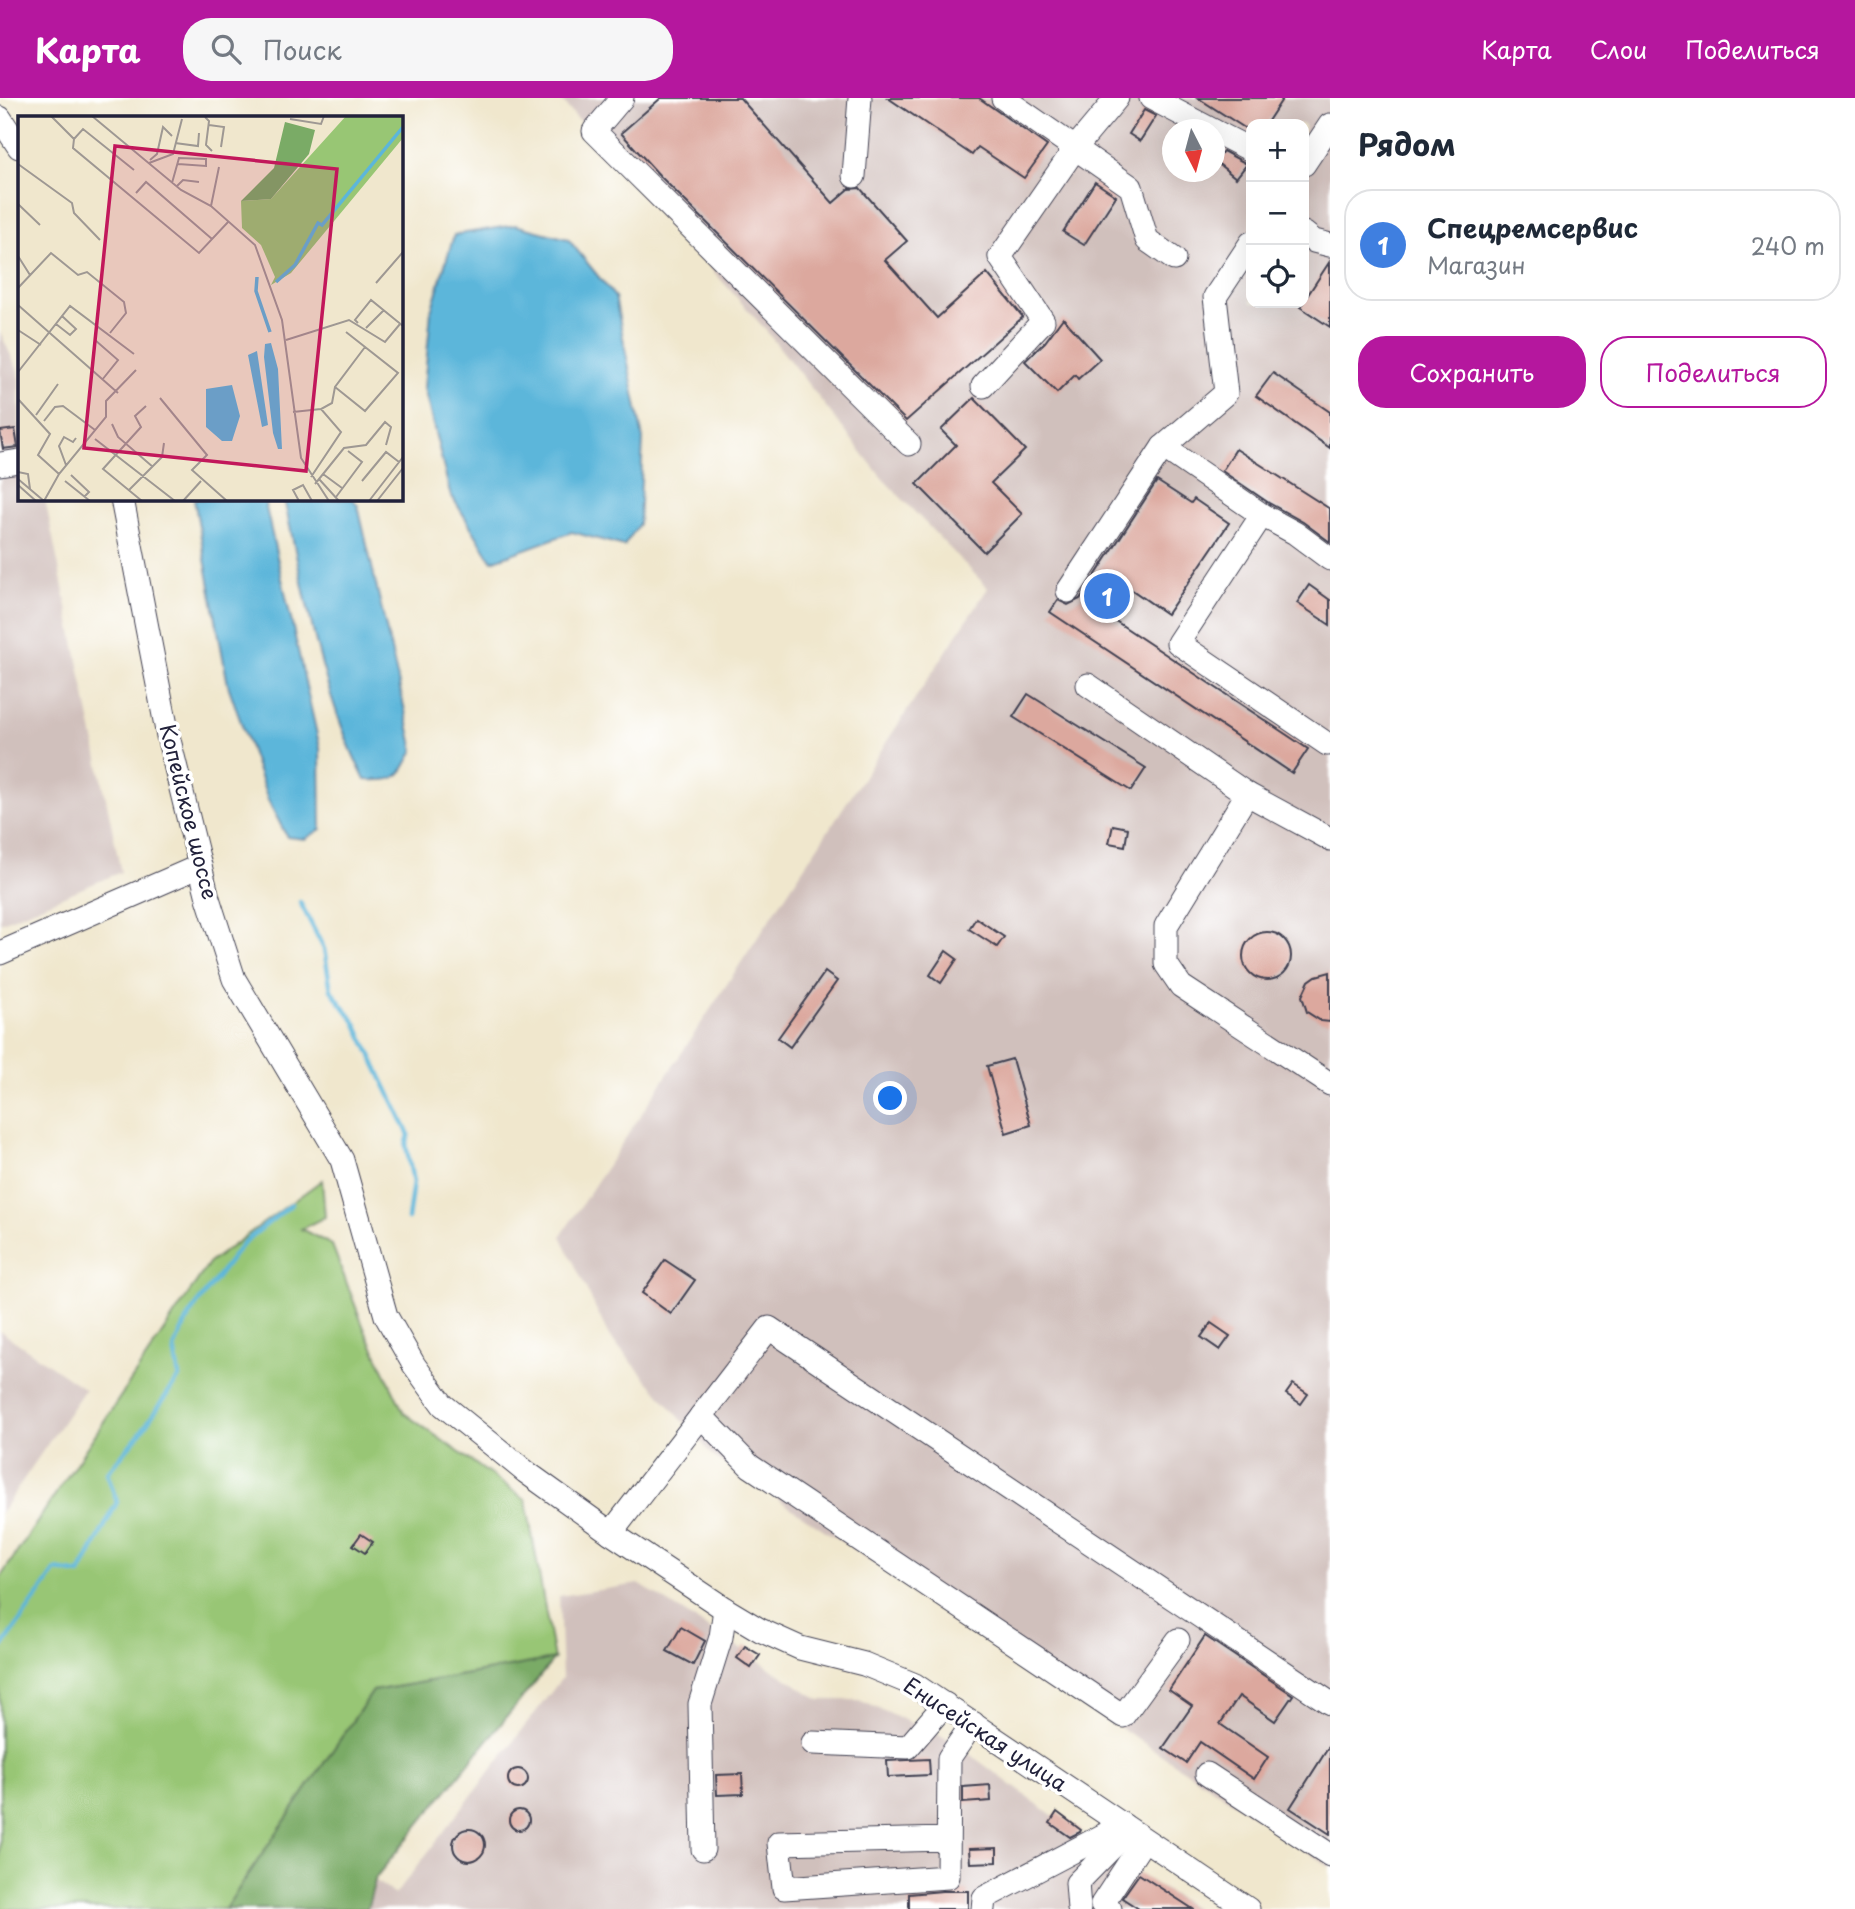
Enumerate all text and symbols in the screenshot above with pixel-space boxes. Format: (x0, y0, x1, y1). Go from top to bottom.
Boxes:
search box (183, 18, 673, 81)
text: Карта (35, 24, 141, 74)
icon: search (207, 30, 245, 68)
text: Поиск (263, 30, 342, 69)
text: Карта (1481, 31, 1552, 67)
text: Слои (1590, 31, 1647, 67)
text: Поделиться (1685, 31, 1820, 67)
inset map (18, 116, 402, 500)
north arrow (1162, 119, 1225, 182)
map controls (1246, 119, 1309, 308)
button: + (1246, 119, 1309, 182)
text: Рядом (1358, 121, 1456, 166)
button: − (1246, 182, 1309, 245)
text: Спецремсервис (1427, 208, 1638, 247)
text: 1 (1378, 228, 1389, 263)
text: 240 m (1751, 228, 1825, 263)
button: locate (1246, 245, 1309, 308)
text: Магазин (1427, 247, 1526, 282)
button: Сохранить (1358, 336, 1586, 408)
button: Поделиться (1600, 336, 1827, 408)
pin: 1 (1084, 570, 1130, 622)
street label: Копейское шоссе (153, 720, 227, 903)
your location (873, 1081, 907, 1115)
street label: Енисейская улица (898, 1668, 1075, 1799)

